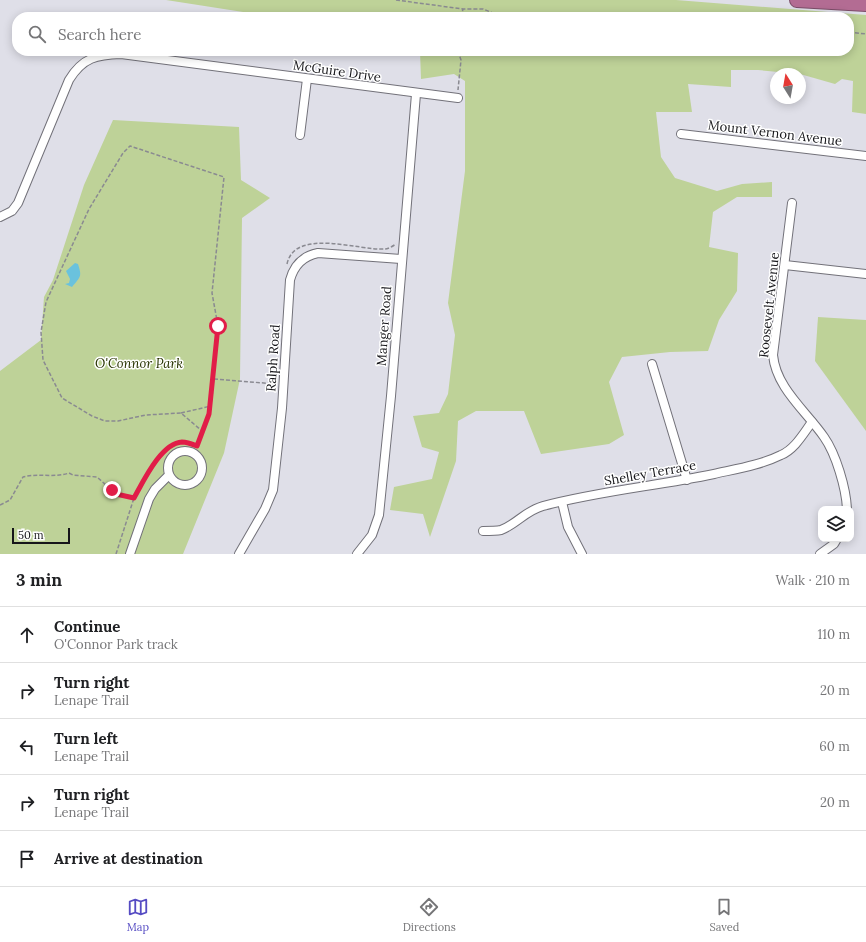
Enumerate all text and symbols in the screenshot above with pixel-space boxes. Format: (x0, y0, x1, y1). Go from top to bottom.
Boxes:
search box (12, 12, 854, 56)
icon: search (26, 23, 48, 45)
text: Search here (58, 25, 141, 44)
street label: McGuire Drive (292, 56, 382, 86)
north arrow (770, 68, 806, 104)
street label: Mount Vernon Avenue (707, 116, 843, 150)
street label: Roosevelt Avenue (755, 251, 783, 359)
street label: Manger Road (373, 285, 395, 366)
route start (209, 317, 227, 335)
street label: Ralph Road (262, 324, 284, 392)
park label: O'Connor Park (95, 355, 183, 372)
street label: Shelley Terrace (603, 457, 697, 489)
route end (103, 481, 121, 499)
map controls (818, 506, 854, 542)
button: layers (818, 506, 854, 542)
scale bar (12, 526, 70, 545)
text: 50 m (18, 528, 44, 542)
text: 3 min (16, 569, 62, 591)
text: Walk · 210 m (775, 572, 850, 589)
text: Continue (54, 617, 120, 636)
icon: ahead (16, 624, 38, 646)
text: 110 m (817, 626, 850, 643)
text: O'Connor Park track (54, 636, 178, 653)
text: Turn right (54, 673, 130, 692)
icon: right (16, 680, 38, 702)
text: 20 m (820, 682, 850, 699)
text: Lenape Trail (54, 692, 129, 709)
text: Turn left (54, 729, 118, 748)
icon: left (16, 736, 38, 758)
text: 60 m (819, 738, 850, 755)
text: Lenape Trail (54, 748, 129, 765)
text: Turn right (54, 785, 130, 804)
icon: right (16, 792, 38, 814)
text: 20 m (820, 794, 850, 811)
text: Lenape Trail (54, 804, 129, 821)
icon: arrive (16, 848, 38, 870)
text: Arrive at destination (54, 849, 203, 868)
tab: Map (127, 896, 149, 934)
tab: Directions (403, 896, 456, 934)
tab: Saved (709, 896, 739, 934)

